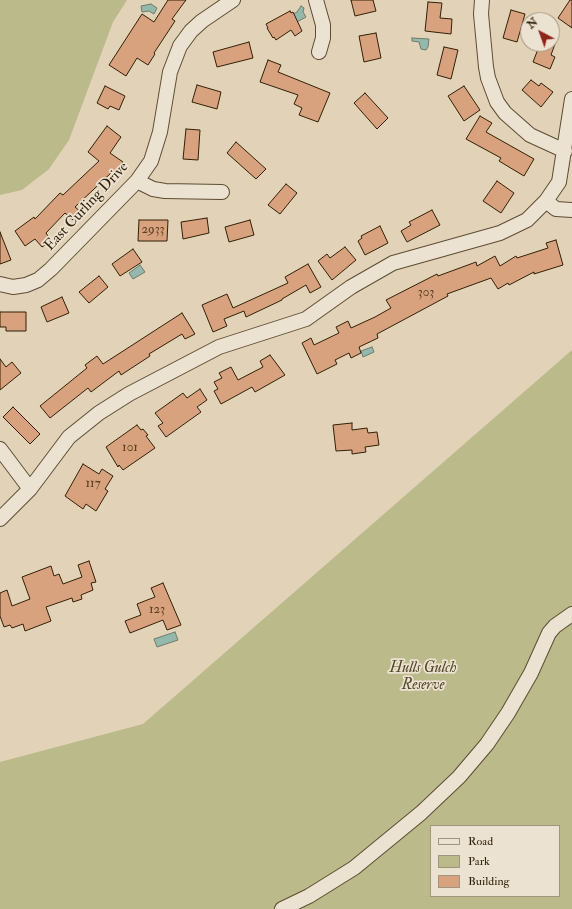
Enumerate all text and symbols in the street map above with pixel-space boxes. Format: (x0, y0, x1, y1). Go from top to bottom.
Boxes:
north arrow (520, 12, 560, 52)
text: N (524, 15, 540, 31)
street label: East Curling Drive (41, 159, 133, 255)
house number: 2933 (141, 222, 165, 238)
house number: 303 (418, 285, 434, 301)
house number: 101 (122, 440, 138, 456)
house number: 117 (85, 476, 101, 492)
house number: 123 (149, 602, 165, 618)
park label: Hulls Gulch Reserve (389, 660, 457, 695)
legend (430, 825, 560, 897)
text: Road (468, 834, 493, 849)
text: Park (468, 854, 490, 869)
text: Building (468, 874, 509, 889)

